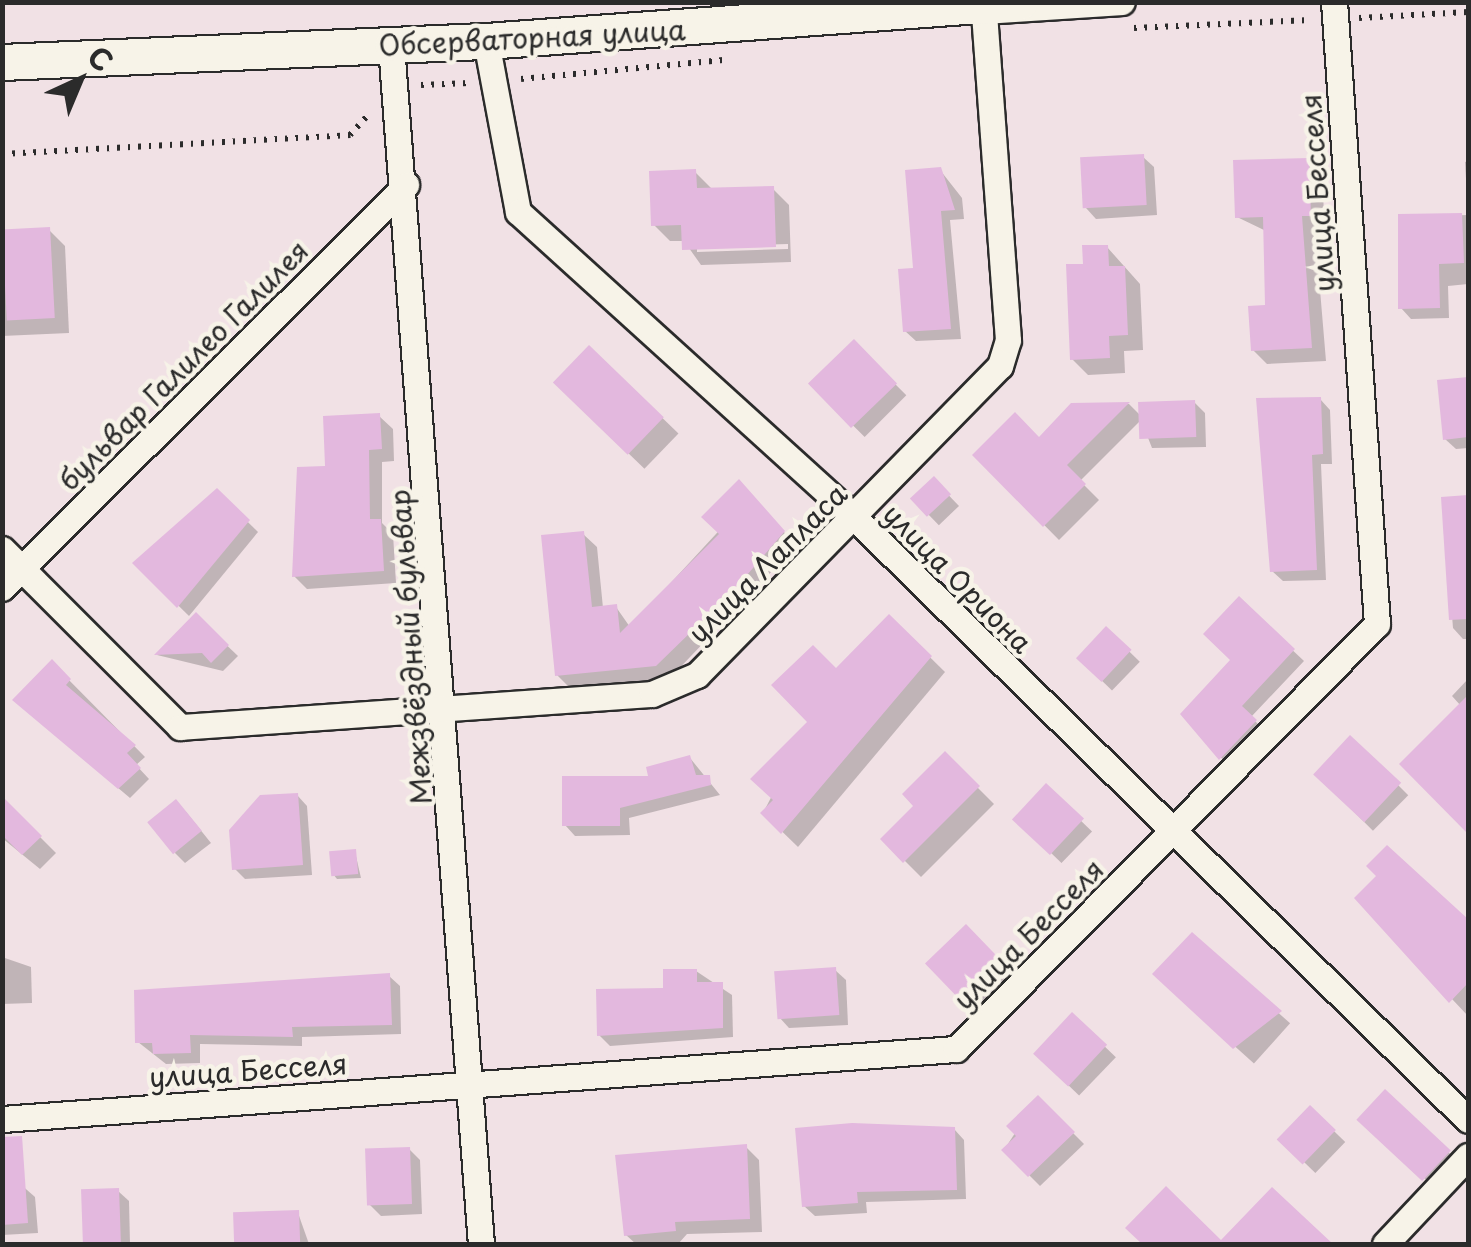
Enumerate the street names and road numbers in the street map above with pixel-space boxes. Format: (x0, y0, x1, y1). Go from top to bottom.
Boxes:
street label: Обсерваторная улица (377, 12, 687, 62)
street label: улица Бесселя (1293, 92, 1341, 294)
street label: бульвар Галилео Галилея (50, 232, 316, 498)
street label: улица Лапласа (680, 476, 854, 650)
street label: Межзвёздный бульвар (382, 489, 438, 805)
street label: улица Ориона (876, 496, 1040, 660)
street label: улица Бесселя (945, 851, 1111, 1017)
street label: улица Бесселя (147, 1046, 349, 1094)

